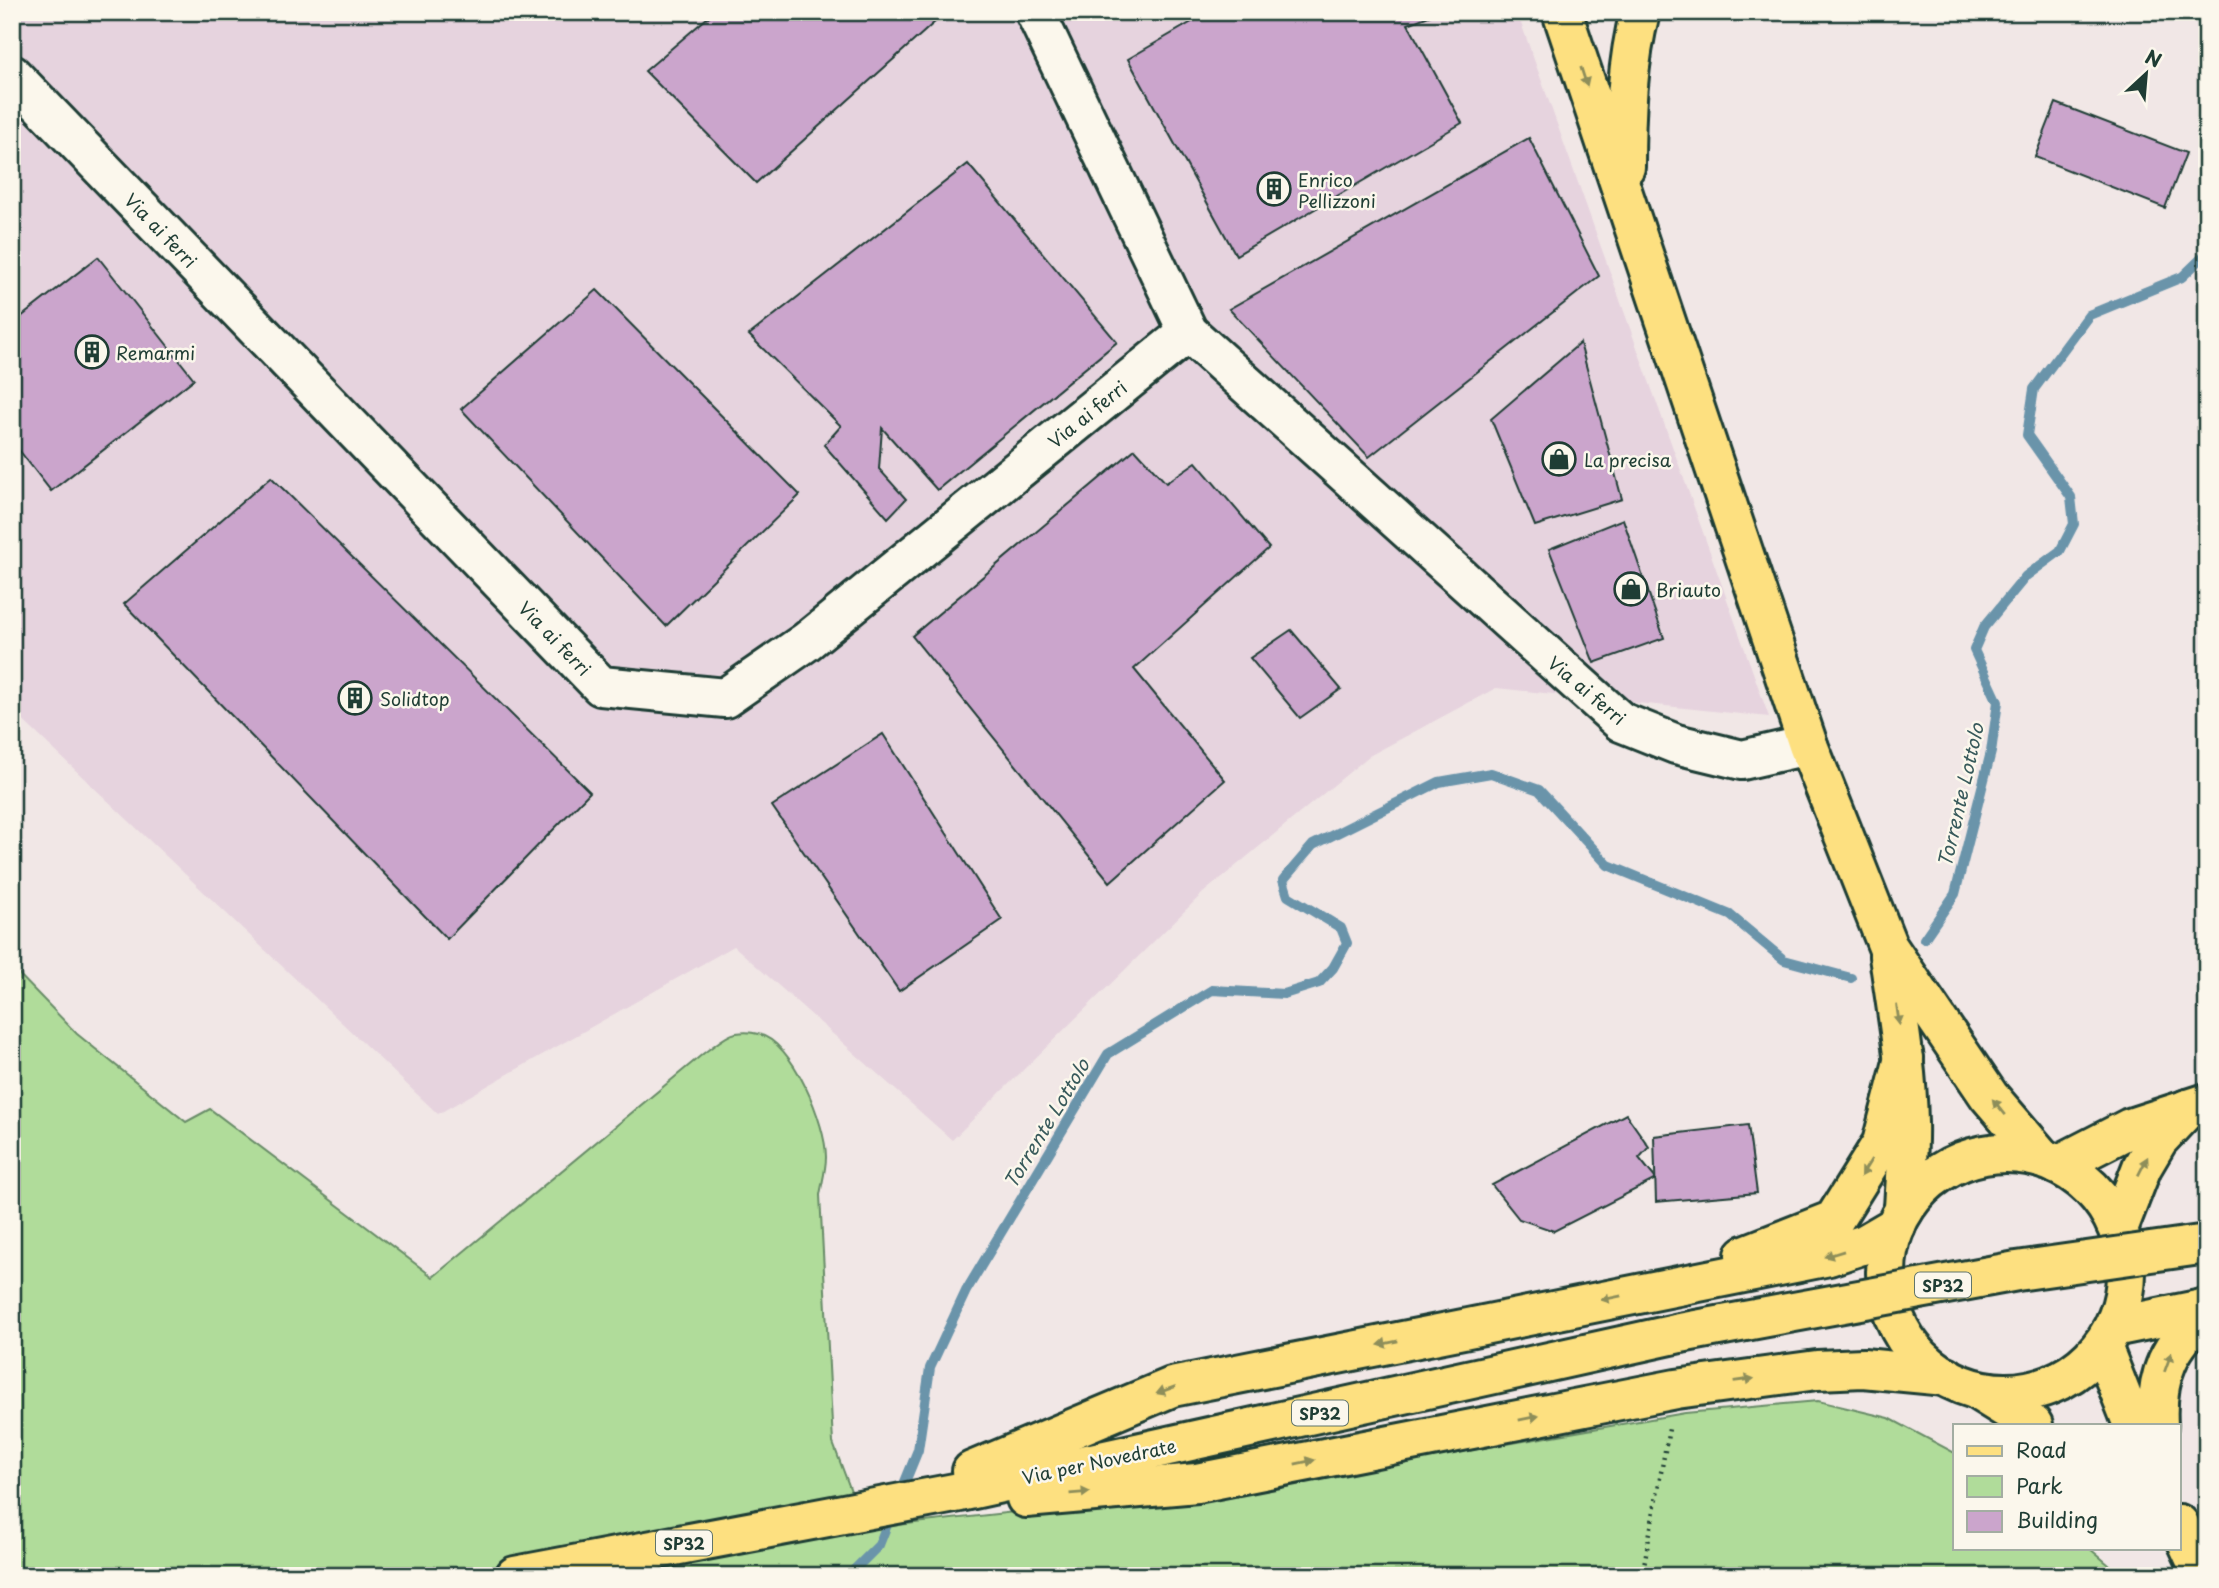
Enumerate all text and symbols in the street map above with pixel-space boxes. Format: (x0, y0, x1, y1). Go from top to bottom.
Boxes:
north arrow (2110, 38, 2180, 108)
text: N (2141, 42, 2167, 74)
one-way arrow (1579, 66, 1590, 87)
place label: Enrico Pellizzoni (1298, 166, 1376, 214)
building icon: Enrico Pellizzoni (1255, 170, 1293, 208)
street label: Via ai ferri (118, 187, 204, 273)
building icon: Remarmi (73, 333, 111, 371)
place label: Remarmi (116, 339, 195, 366)
street label: Via ai ferri (1042, 374, 1132, 454)
shop icon: La precisa (1540, 440, 1578, 478)
place label: La precisa (1584, 446, 1672, 473)
shop icon: Briauto (1612, 570, 1650, 608)
place label: Briauto (1656, 576, 1721, 603)
street label: Via ai ferri (512, 595, 598, 681)
street label: Via ai ferri (1542, 649, 1632, 731)
building icon: Solidtop (336, 679, 374, 717)
place label: Solidtop (380, 685, 450, 712)
water label: Torrente Lottolo (1930, 719, 1990, 870)
one-way arrow (1892, 1004, 1903, 1026)
water label: Torrente Lottolo (996, 1052, 1096, 1193)
one-way arrow (1991, 1098, 2006, 1116)
one-way arrow (2138, 1156, 2149, 1176)
one-way arrow (1860, 1158, 1873, 1177)
one-way arrow (1823, 1249, 1844, 1260)
road number: SP32 (1915, 1273, 1971, 1298)
one-way arrow (1600, 1293, 1622, 1304)
one-way arrow (1377, 1338, 1399, 1349)
one-way arrow (2162, 1351, 2173, 1372)
one-way arrow (1733, 1374, 1755, 1385)
one-way arrow (1155, 1385, 1176, 1396)
road number: SP32 (1292, 1400, 1348, 1426)
one-way arrow (1518, 1412, 1540, 1423)
legend (1953, 1424, 2180, 1550)
street label: Via per Novedrate (1019, 1431, 1179, 1491)
text: Road (2016, 1433, 2067, 1465)
one-way arrow (1294, 1456, 1316, 1467)
text: Park (2016, 1469, 2063, 1501)
one-way arrow (1069, 1487, 1091, 1498)
text: Building (2016, 1503, 2098, 1535)
road number: SP32 (656, 1530, 712, 1555)

